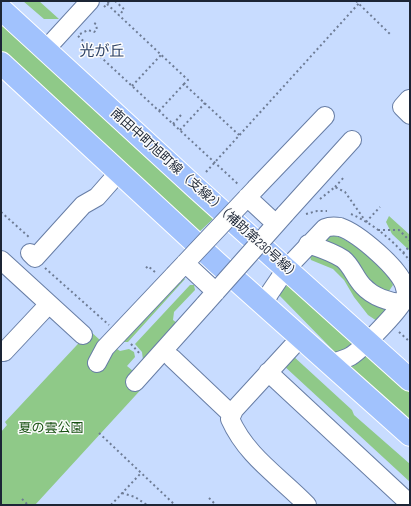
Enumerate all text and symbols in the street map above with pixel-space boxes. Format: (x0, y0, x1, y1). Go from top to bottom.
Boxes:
district label: 光が丘 (80, 43, 124, 61)
street label: 南田中町旭町線（支線2）（補助第230号線） (107, 106, 303, 284)
park label: 夏の雲公園 (19, 421, 83, 437)

